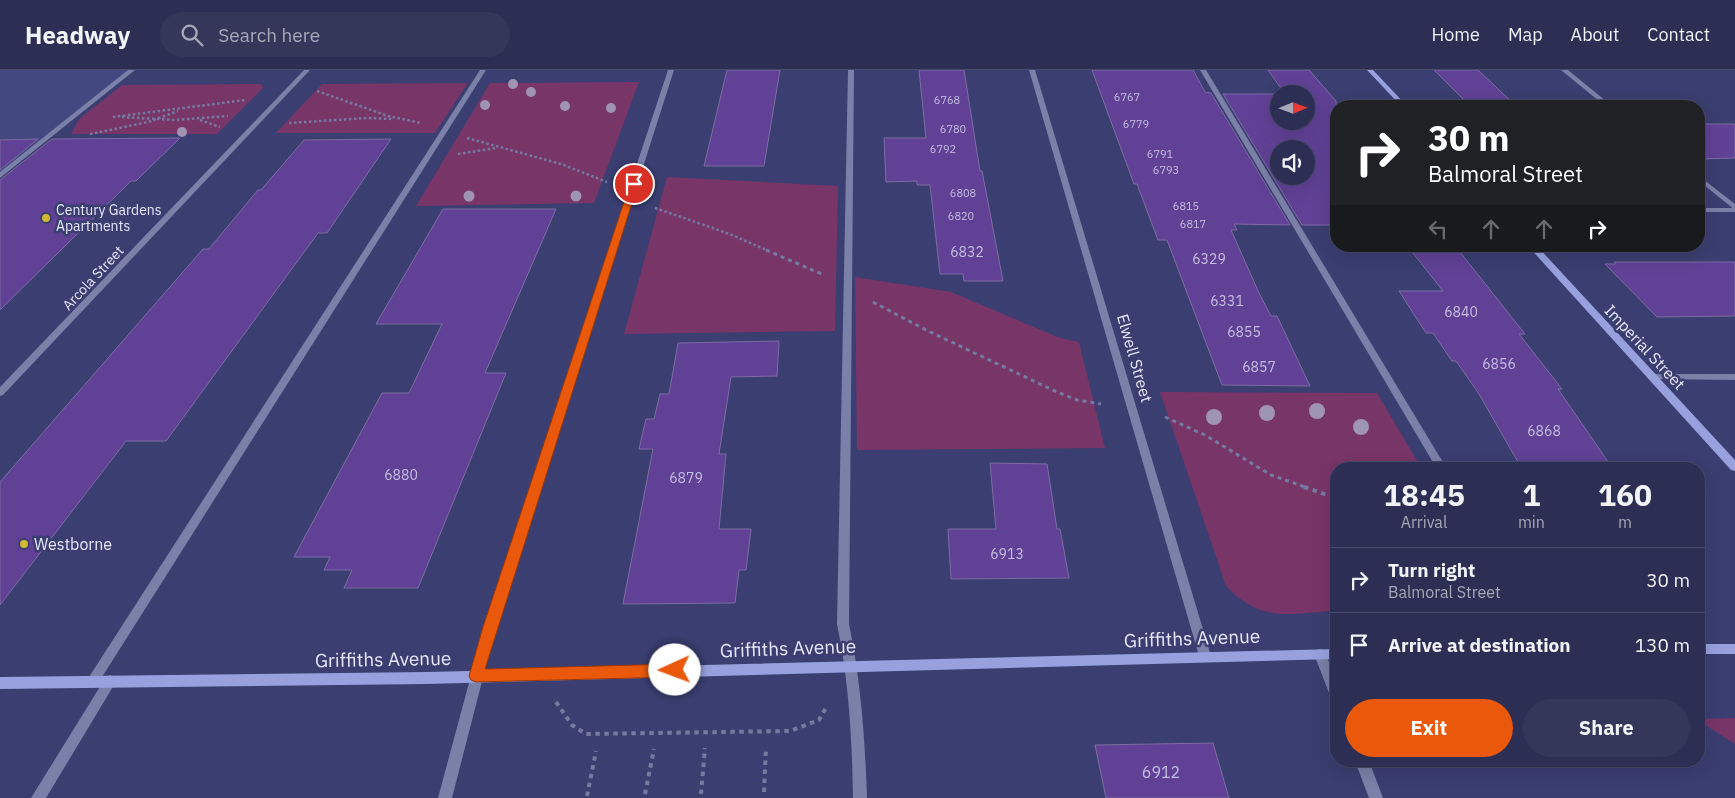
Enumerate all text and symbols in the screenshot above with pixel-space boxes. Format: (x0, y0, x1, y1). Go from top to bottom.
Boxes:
search box (160, 12, 510, 57)
text: Headway (25, 19, 130, 51)
icon: search (178, 21, 206, 49)
text: Search here (218, 23, 320, 47)
text: Home (1432, 23, 1480, 46)
text: Map (1508, 23, 1543, 46)
text: About (1571, 23, 1619, 46)
text: Contact (1647, 23, 1710, 46)
north arrow (1270, 85, 1315, 130)
map controls (1270, 85, 1315, 185)
house number: 6767 (1114, 90, 1140, 104)
house number: 6768 (934, 93, 960, 107)
text: 30 m (1428, 115, 1510, 161)
house number: 6779 (1123, 117, 1149, 131)
icon: right (1345, 120, 1410, 185)
house number: 6780 (940, 122, 966, 136)
button: sound (1270, 140, 1315, 185)
house number: 6792 (930, 142, 956, 156)
house number: 6791 (1147, 147, 1174, 161)
text: Balmoral Street (1428, 159, 1583, 188)
pin (613, 163, 655, 205)
house number: 6793 (1153, 163, 1179, 177)
icon: arrive (620, 170, 648, 198)
house number: 6808 (950, 186, 976, 200)
house number: 6815 (1173, 199, 1199, 213)
place label: Century Gardens Apartments (56, 201, 162, 235)
house number: 6820 (948, 209, 974, 223)
marker: Century Gardens Apartments (40, 212, 52, 224)
icon: left (1424, 215, 1452, 243)
icon: ahead (1477, 215, 1505, 243)
icon: ahead (1530, 215, 1558, 243)
icon: right (1583, 215, 1611, 243)
house number: 6817 (1180, 217, 1206, 231)
street label: Arcola Street (59, 242, 128, 314)
house number: 6832 (950, 243, 984, 261)
house number: 6329 (1192, 250, 1226, 268)
house number: 6331 (1210, 292, 1244, 310)
street label: Imperial Street (1601, 300, 1689, 394)
house number: 6840 (1444, 303, 1478, 321)
street label: Elwell Street (1113, 312, 1157, 404)
house number: 6855 (1227, 323, 1261, 341)
house number: 6856 (1482, 355, 1516, 373)
house number: 6857 (1242, 358, 1276, 376)
house number: 6868 (1527, 422, 1561, 440)
house number: 6880 (384, 466, 418, 484)
house number: 6879 (669, 469, 703, 487)
text: 18:45 (1383, 475, 1465, 514)
text: 1 (1522, 475, 1540, 514)
text: 160 (1598, 475, 1652, 514)
text: Arrival (1401, 512, 1447, 532)
text: min (1518, 512, 1545, 532)
text: m (1618, 512, 1632, 532)
place label: Westborne (34, 534, 112, 554)
marker: Westborne (18, 538, 30, 550)
house number: 6913 (990, 545, 1024, 563)
text: Turn right (1388, 558, 1475, 582)
icon: right (1345, 566, 1373, 594)
text: 30 m (1646, 568, 1690, 592)
text: Balmoral Street (1388, 582, 1501, 602)
street label: Griffiths Avenue (1123, 624, 1261, 652)
icon: arrive (1345, 631, 1373, 659)
text: Arrive at destination (1388, 633, 1571, 657)
text: 130 m (1635, 633, 1690, 657)
street label: Griffiths Avenue (719, 634, 857, 662)
position arrow (648, 643, 700, 695)
street label: Griffiths Avenue (315, 646, 451, 672)
button: Exit (1345, 699, 1513, 757)
button: Share (1523, 699, 1690, 757)
house number: 6912 (1142, 762, 1180, 782)

